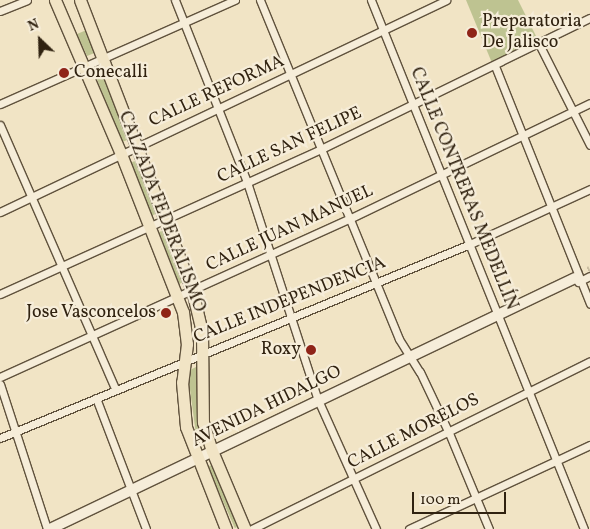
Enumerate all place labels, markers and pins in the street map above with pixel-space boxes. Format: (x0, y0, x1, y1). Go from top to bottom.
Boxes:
place label: Preparatoria De Jalisco (482, 12, 582, 54)
marker: Preparatoria De Jalisco (466, 27, 478, 39)
place label: Conecalli (74, 62, 148, 84)
marker: Conecalli (58, 67, 70, 79)
place label: Jose Vasconcelos (26, 302, 156, 324)
marker: Jose Vasconcelos (160, 307, 172, 319)
place label: Roxy (261, 339, 301, 361)
marker: Roxy (305, 344, 317, 356)

